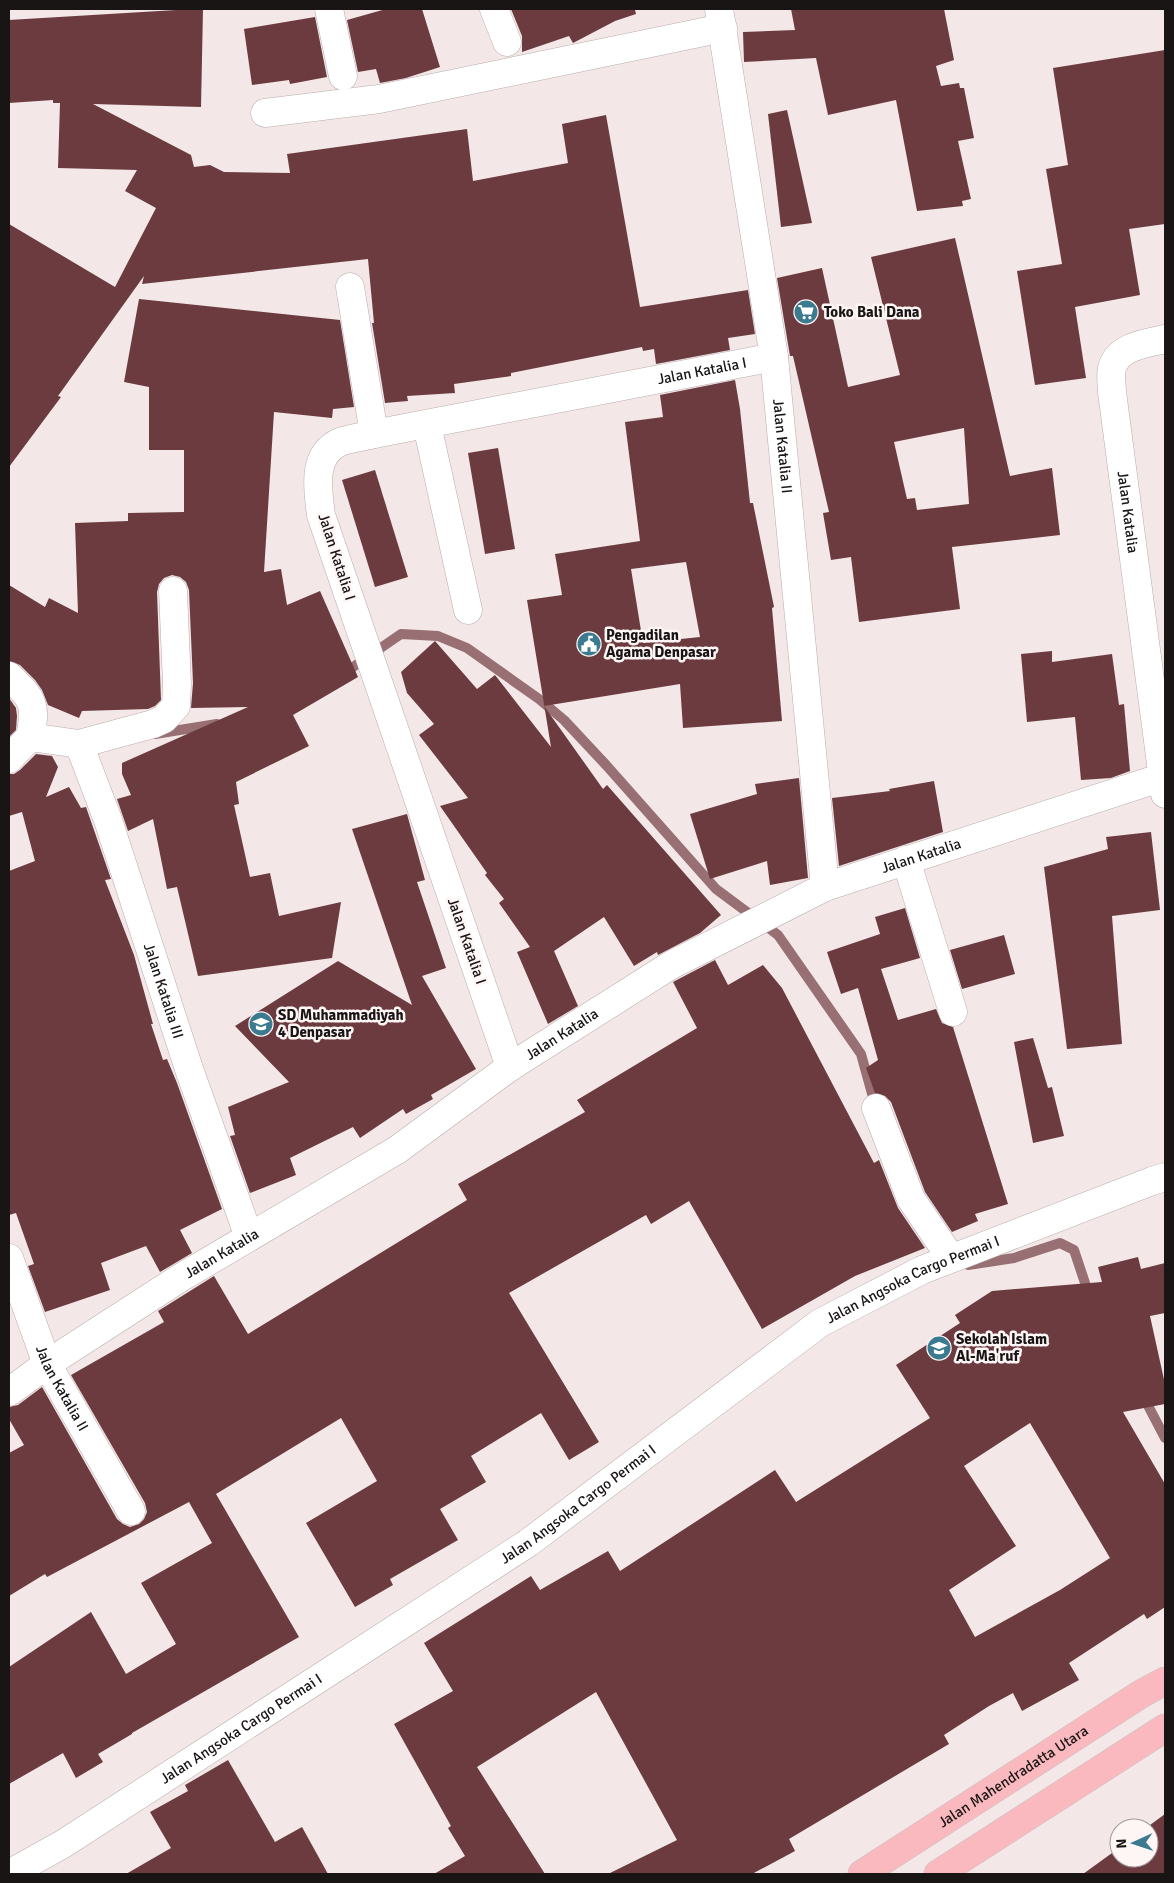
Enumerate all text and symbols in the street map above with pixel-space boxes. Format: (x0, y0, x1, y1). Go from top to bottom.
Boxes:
supermarket icon: Toko Bali Dana (793, 299, 819, 325)
place label: Toko Bali Dana (824, 303, 920, 321)
street label: Jalan Katalia I (656, 353, 748, 388)
street label: Jalan Katalia II (769, 398, 796, 494)
street label: Jalan Katalia (1114, 470, 1142, 554)
street label: Jalan Katalia I (314, 511, 360, 603)
place label: Pengadilan Agama Denpasar (606, 626, 716, 661)
public building icon: Pengadilan Agama Denpasar (576, 631, 602, 657)
street label: Jalan Katalia (879, 834, 963, 877)
street label: Jalan Katalia I (444, 895, 490, 987)
street label: Jalan Katalia III (140, 941, 187, 1041)
street label: Jalan Katalia (522, 1004, 602, 1064)
place label: SD Muhammadiyah 4 Denpasar (278, 1006, 404, 1041)
school or university icon: SD Muhammadiyah 4 Denpasar (248, 1011, 274, 1037)
street label: Jalan Katalia (181, 1225, 262, 1282)
street label: Jalan Angsoka Cargo Permai I (823, 1232, 1002, 1327)
place label: Sekolah Islam Al-Ma'ruf (956, 1330, 1047, 1365)
school or university icon: Sekolah Islam Al-Ma'ruf (926, 1335, 952, 1361)
street label: Jalan Katalia II (32, 1343, 92, 1434)
street label: Jalan Angsoka Cargo Permai I (497, 1441, 660, 1568)
street label: Jalan Angsoka Cargo Permai I (157, 1670, 325, 1788)
street label: Jalan Mahendradatta Utara (935, 1721, 1092, 1831)
north arrow (1109, 1818, 1159, 1868)
text: N (1113, 1838, 1130, 1849)

